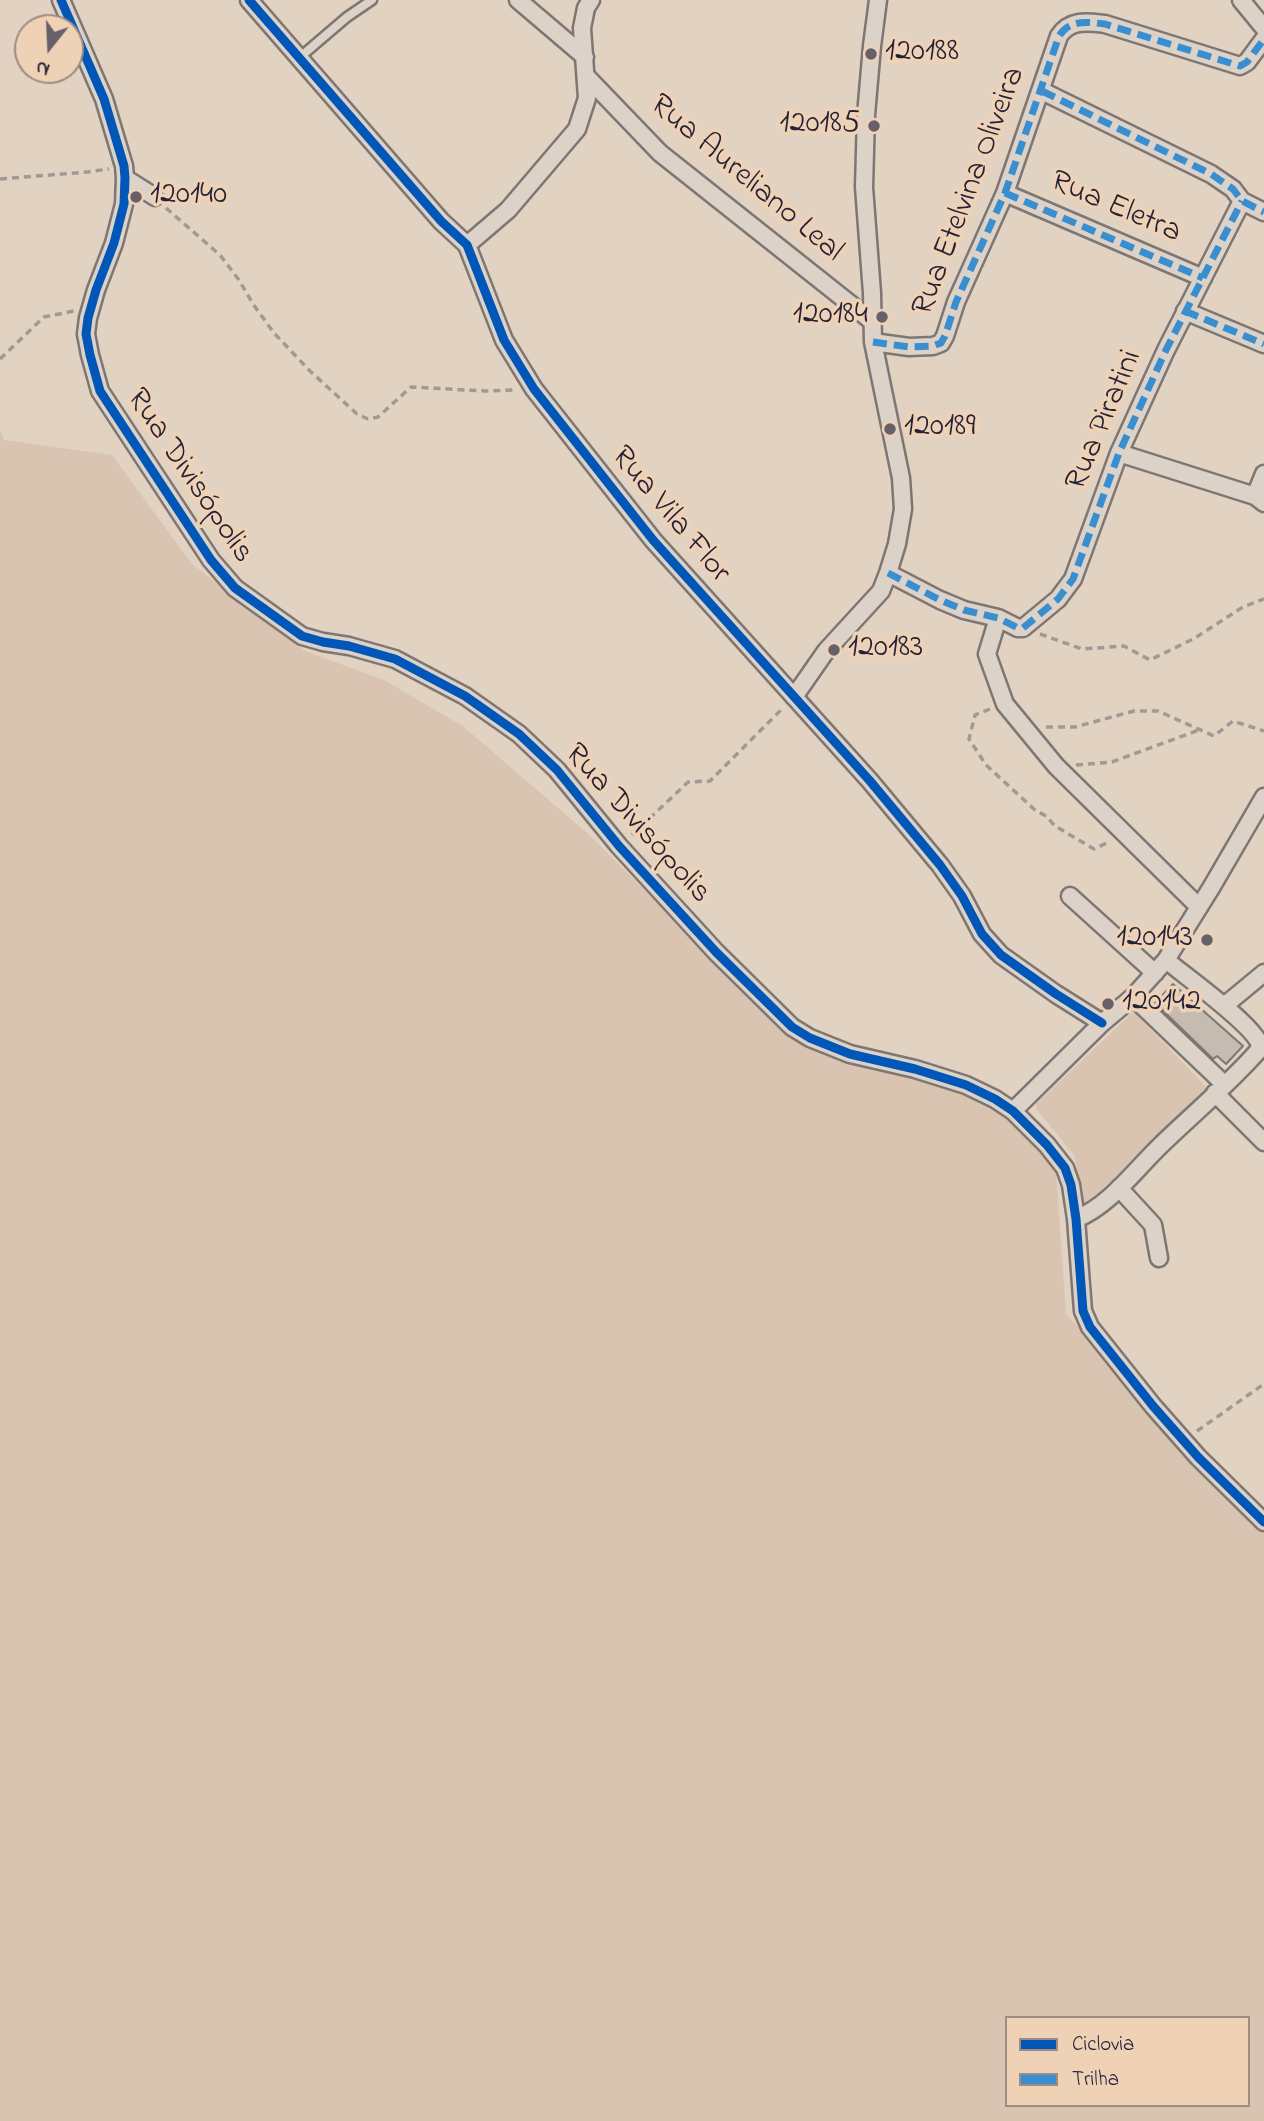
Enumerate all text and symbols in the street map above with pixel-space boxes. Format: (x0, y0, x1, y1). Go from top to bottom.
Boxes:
north arrow (14, 14, 84, 84)
place label: 120188 (885, 35, 959, 73)
marker: 120188 (863, 46, 879, 62)
text: N (33, 53, 53, 82)
street label: Rua Etelvina Oliveira (906, 62, 1036, 322)
street label: Rua Aureliano Leal (640, 88, 850, 272)
place label: 120185 (780, 107, 860, 145)
marker: 120185 (866, 118, 882, 134)
street label: Rua Eletra (1044, 164, 1186, 254)
place label: 120140 (150, 178, 227, 216)
marker: 120140 (128, 189, 144, 205)
place label: 120184 (793, 298, 868, 336)
marker: 120184 (874, 309, 890, 325)
street label: Rua Piratini (1059, 345, 1153, 497)
street label: Rua Divisópolis (116, 383, 260, 571)
place label: 120189 (904, 410, 976, 448)
marker: 120189 (882, 421, 898, 437)
street label: Rua Vila Flor (601, 440, 737, 592)
place label: 120183 (848, 631, 923, 669)
marker: 120183 (826, 642, 842, 658)
street label: Rua Divisópolis (554, 737, 718, 913)
place label: 120143 (1117, 921, 1193, 959)
marker: 120143 (1199, 932, 1215, 948)
place label: 120142 (1122, 985, 1201, 1023)
marker: 120142 (1100, 996, 1116, 1012)
legend (1005, 2016, 1250, 2107)
text: Ciclovia (1072, 2030, 1134, 2060)
text: Trilha (1072, 2065, 1119, 2095)

